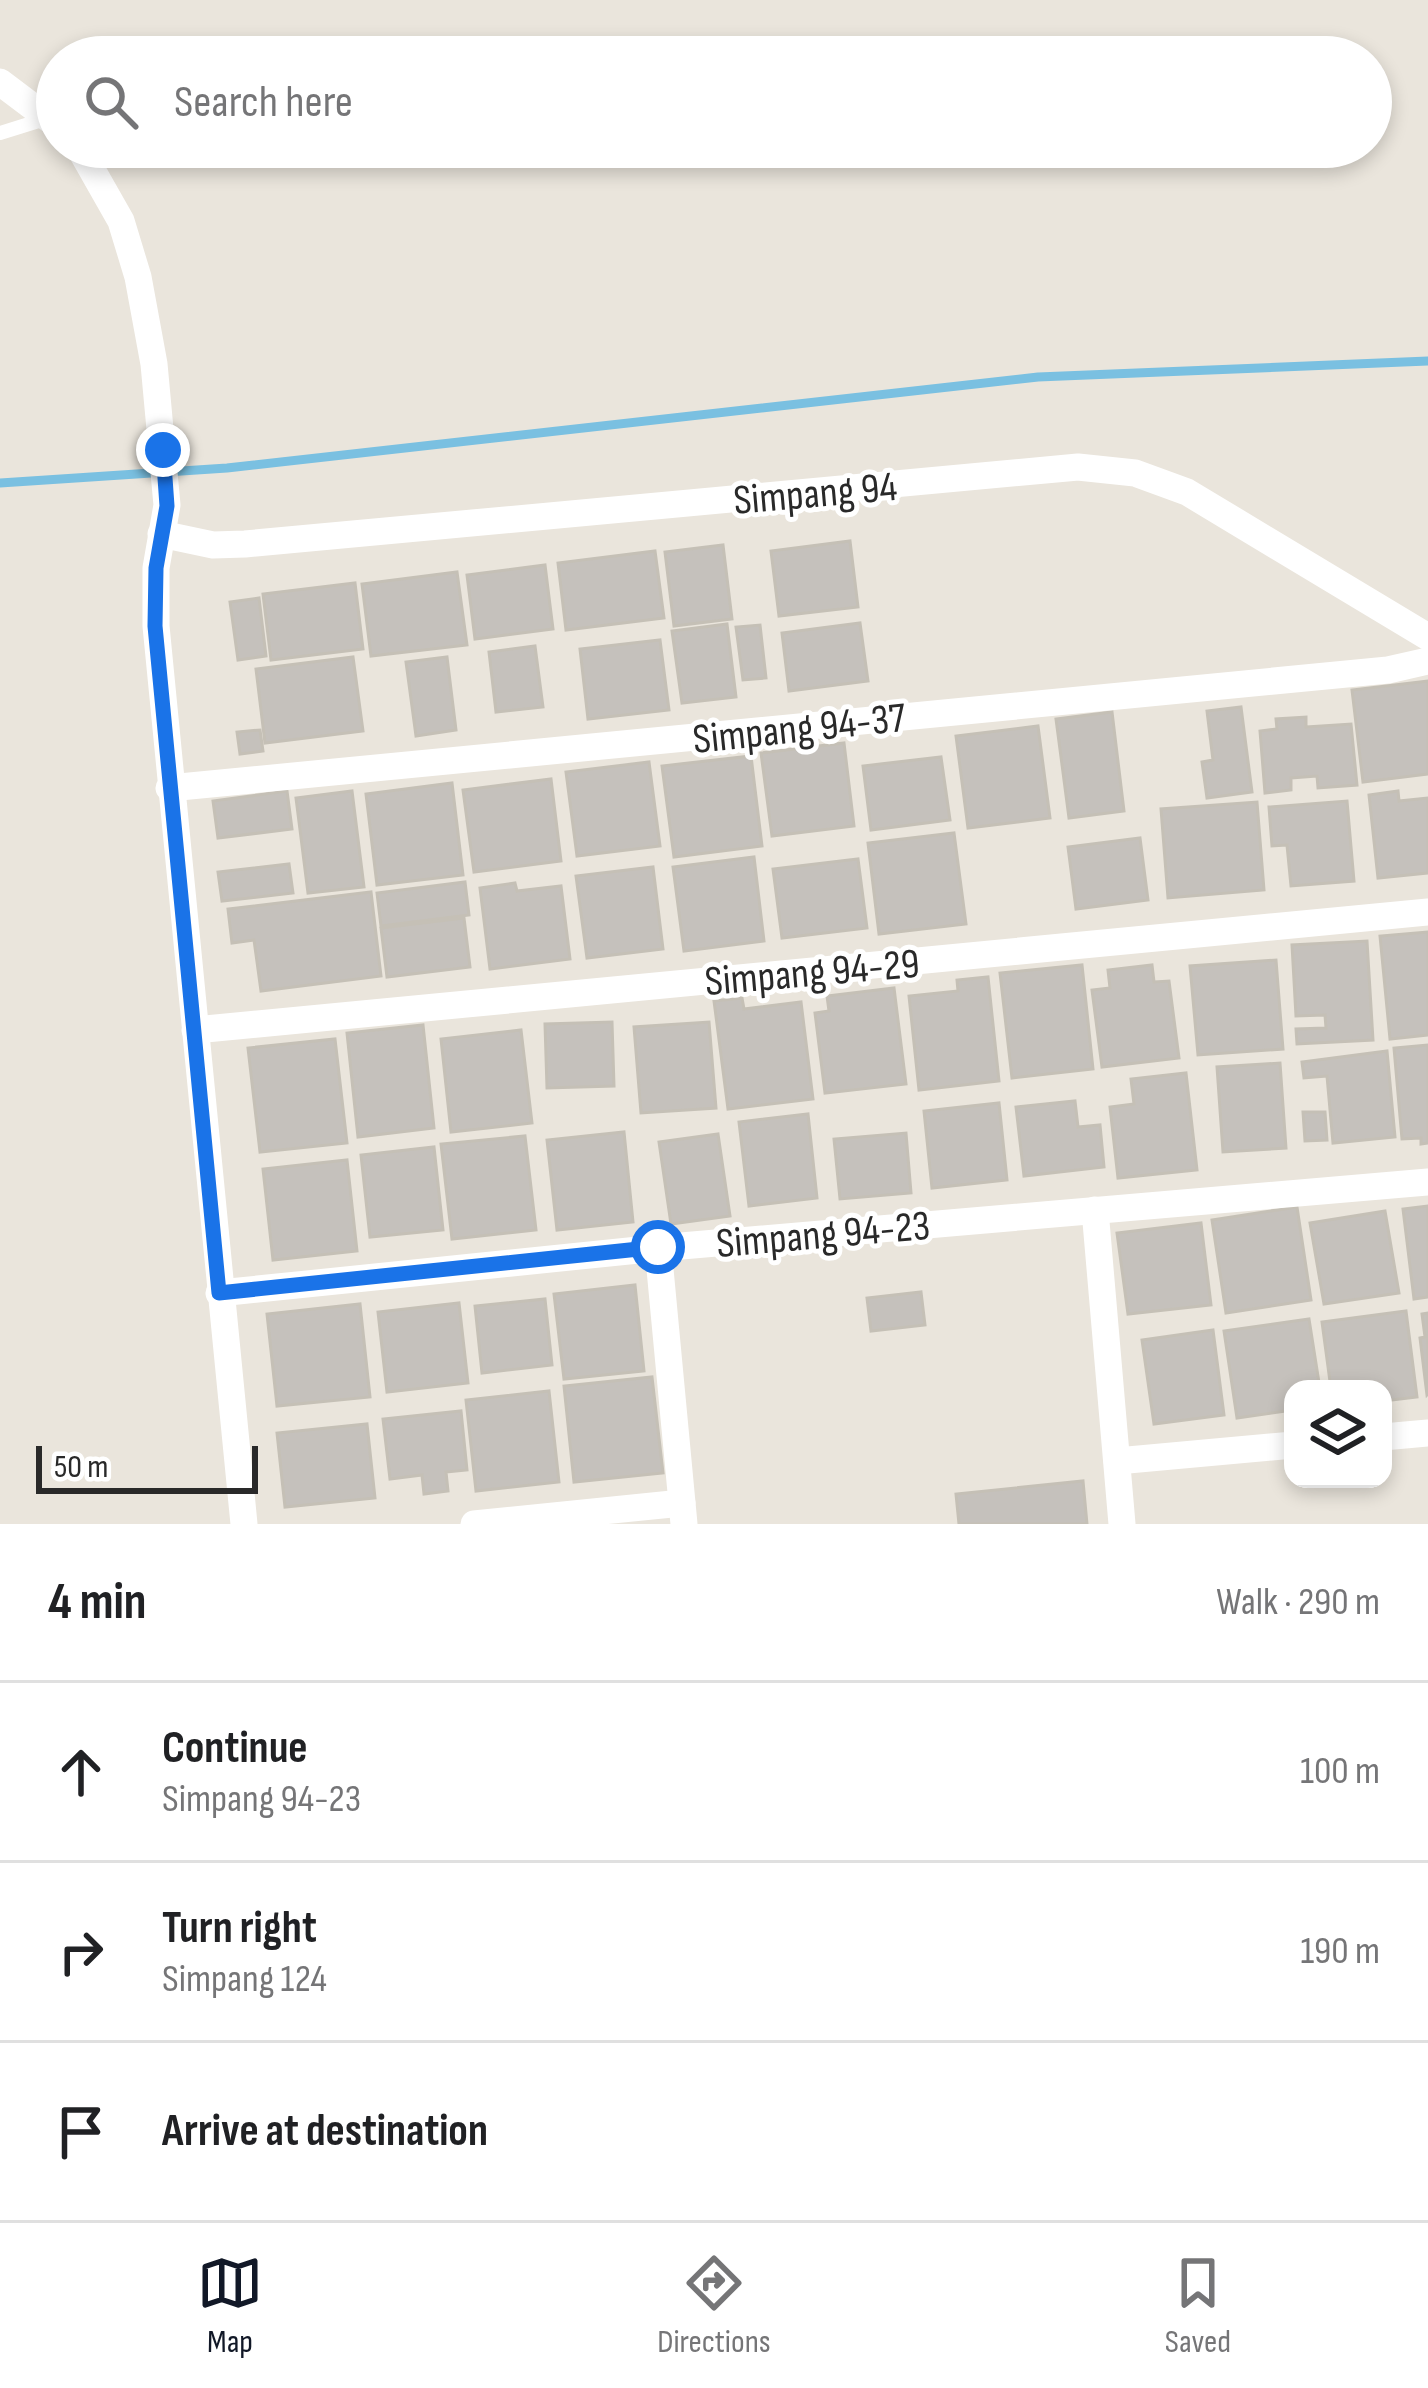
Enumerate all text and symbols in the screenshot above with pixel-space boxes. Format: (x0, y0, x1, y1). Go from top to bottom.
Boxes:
search box (36, 36, 1392, 168)
icon: search (78, 69, 144, 135)
text: Search here (174, 75, 353, 130)
route end (136, 423, 190, 477)
street label: Simpang 94 (731, 462, 899, 527)
street label: Simpang 94-37 (690, 693, 908, 766)
street label: Simpang 94-29 (703, 939, 922, 1008)
street label: Simpang 94-23 (714, 1201, 932, 1270)
route start (631, 1220, 685, 1274)
map controls (1284, 1380, 1392, 1488)
button: layers (1284, 1380, 1392, 1488)
scale bar (36, 1440, 258, 1493)
text: 50 m (54, 1447, 108, 1487)
text: 4 min (48, 1572, 147, 1633)
text: Walk · 290 m (1216, 1579, 1380, 1626)
text: Continue (162, 1721, 308, 1776)
icon: ahead (48, 1739, 114, 1805)
text: 100 m (1300, 1748, 1380, 1795)
text: Simpang 94-23 (162, 1776, 361, 1823)
text: Turn right (162, 1901, 317, 1956)
icon: right (48, 1919, 114, 1985)
text: 190 m (1300, 1928, 1380, 1975)
text: Simpang 124 (162, 1956, 327, 2003)
icon: arrive (48, 2099, 114, 2165)
text: Arrive at destination (162, 2104, 488, 2159)
tab: Map (197, 2250, 263, 2362)
tab: Directions (657, 2250, 771, 2362)
tab: Saved (1165, 2250, 1231, 2362)

